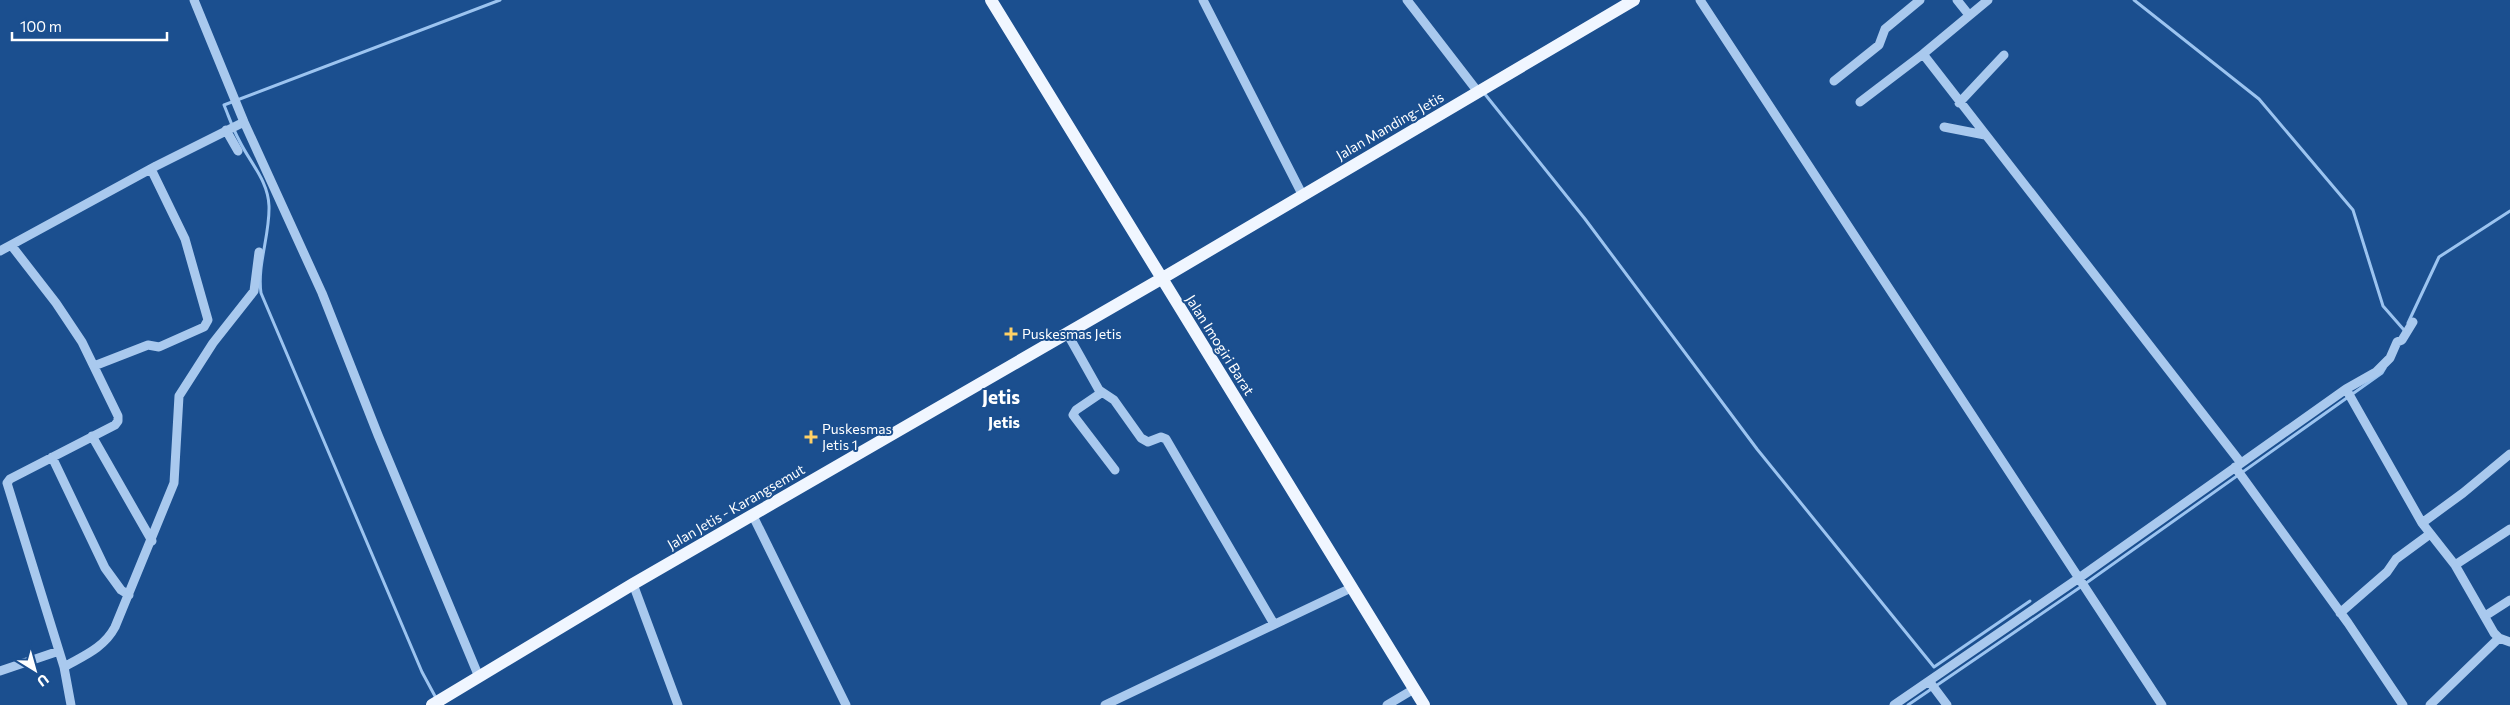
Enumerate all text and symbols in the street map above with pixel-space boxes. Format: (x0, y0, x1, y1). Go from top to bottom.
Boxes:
scale bar (12, 10, 168, 42)
text: 100 m (20, 17, 62, 35)
street label: Jalan Manding-Jetis (1333, 88, 1447, 163)
street label: Jalan Imogiri Barat (1183, 291, 1258, 398)
place label: Puskesmas Jetis (1022, 325, 1122, 342)
marker: Puskesmas Jetis (1004, 327, 1018, 341)
district label: Jetis (982, 385, 1020, 408)
district label: Jetis (988, 412, 1020, 431)
place label: Puskesmas Jetis 1 (822, 420, 892, 453)
marker: Puskesmas Jetis 1 (804, 430, 818, 444)
street label: Jalan Jetis - Karangsemut (664, 460, 808, 553)
north arrow (10, 645, 60, 695)
text: U (34, 671, 52, 691)

